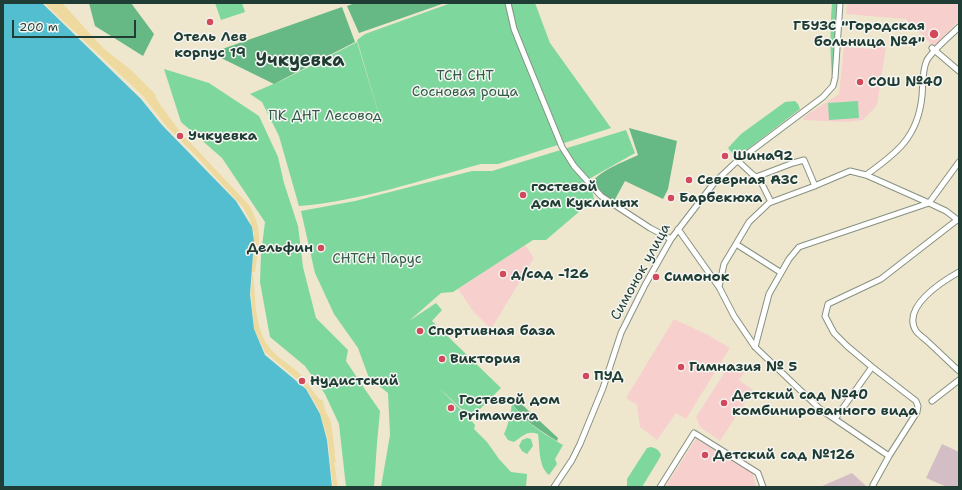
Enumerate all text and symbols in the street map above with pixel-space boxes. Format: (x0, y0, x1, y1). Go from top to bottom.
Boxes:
scale bar (14, 12, 138, 38)
marker: Отель Лев корпус 19 (205, 17, 215, 27)
place label: ГБУЗС "Городская больница №4" (793, 18, 925, 50)
text: 200 m (19, 19, 58, 35)
marker: ГБУЗС "Городская больница №4" (928, 28, 940, 40)
place label: Отель Лев корпус 19 (173, 29, 247, 62)
district label: Учкуевка (256, 50, 344, 72)
park label: ТСН СНТ Сосновая роща (412, 68, 518, 100)
place label: СОШ №40 (868, 74, 943, 90)
marker: СОШ №40 (855, 77, 865, 87)
park label: ПК ДНТ Лесовод (268, 108, 382, 124)
place label: Учкуевка (188, 128, 257, 144)
marker: Учкуевка (175, 131, 185, 141)
place label: Шина92 (733, 148, 793, 164)
marker: Шина92 (720, 151, 730, 161)
place label: Северная АЗС (697, 172, 798, 188)
marker: Северная АЗС (684, 175, 694, 185)
place label: гостевой дом Куклиных (531, 179, 639, 212)
marker: гостевой дом Куклиных (518, 190, 528, 200)
place label: Барбекюха (679, 190, 762, 206)
marker: Барбекюха (666, 193, 676, 203)
street label: Симонок улица (608, 221, 674, 323)
place label: Дельфин (247, 240, 313, 256)
marker: Дельфин (316, 243, 326, 253)
park label: СНТСН Парус (332, 251, 422, 267)
place label: д/сад -126 (511, 266, 589, 282)
marker: д/сад -126 (498, 269, 508, 279)
place label: Симонок (664, 269, 730, 285)
marker: Симонок (651, 272, 661, 282)
place label: Спортивная база (428, 323, 555, 339)
marker: Спортивная база (415, 326, 425, 336)
place label: Виктория (450, 351, 520, 367)
marker: Виктория (437, 354, 447, 364)
place label: Гимназия № 5 (689, 359, 797, 375)
marker: Гимназия № 5 (676, 362, 686, 372)
place label: ПУД (594, 368, 623, 384)
marker: ПУД (581, 371, 591, 381)
place label: Нудистский (310, 373, 398, 389)
marker: Нудистский (297, 376, 307, 386)
place label: Детский сад №40 комбинированного вида (732, 387, 918, 420)
place label: Гостевой дом Primawera (459, 392, 560, 424)
marker: Детский сад №40 комбинированного вида (719, 398, 729, 408)
marker: Гостевой дом Primawera (446, 403, 456, 413)
place label: Детский сад №126 (713, 447, 855, 463)
marker: Детский сад №126 (700, 450, 710, 460)

